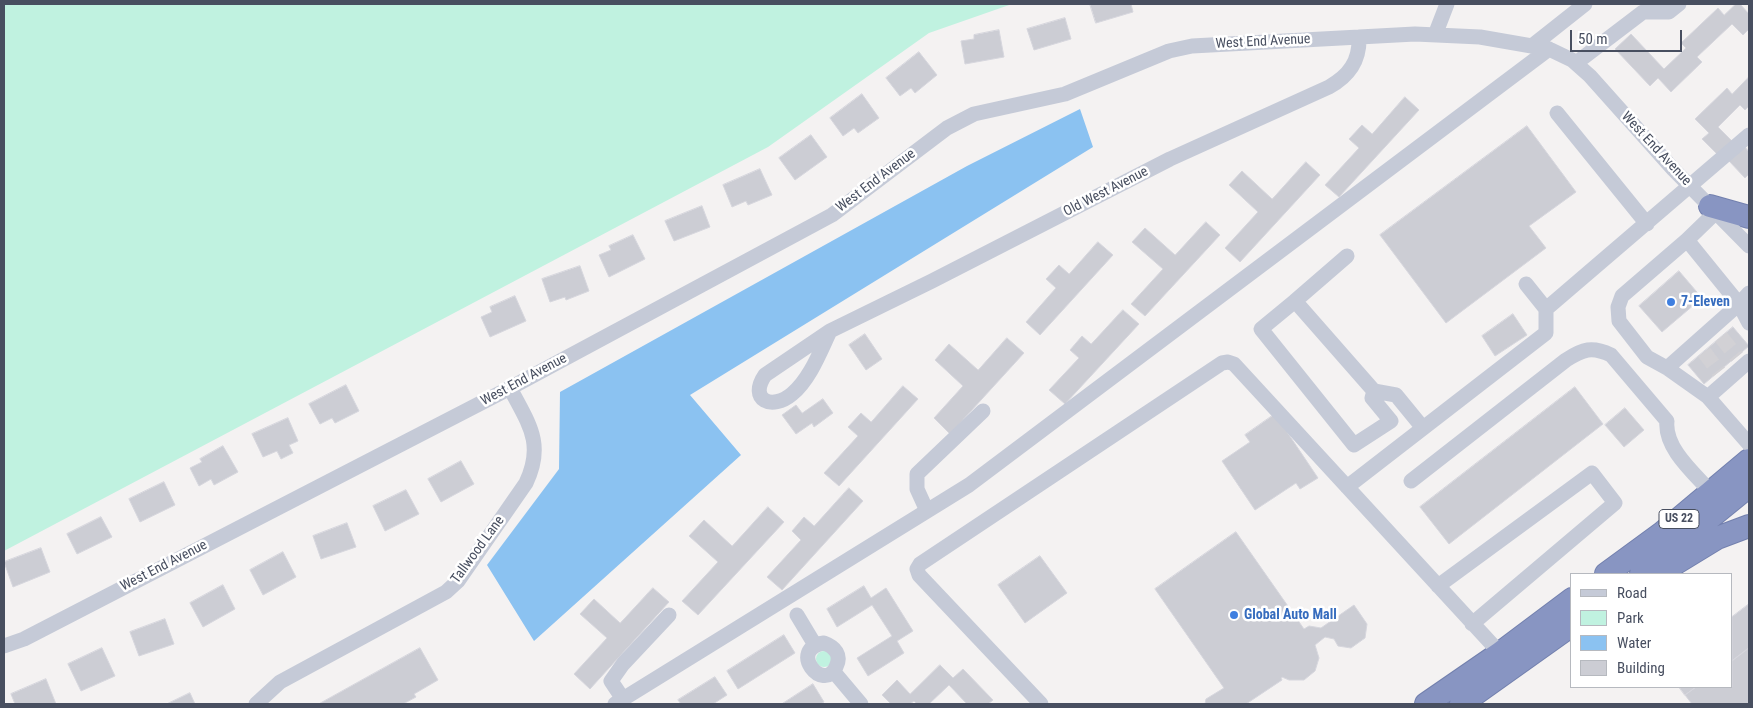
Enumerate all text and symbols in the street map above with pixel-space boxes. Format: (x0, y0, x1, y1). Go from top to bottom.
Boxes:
scale bar (1573, 20, 1686, 52)
text: 50 m (1578, 30, 1608, 48)
street label: West End Avenue (1215, 31, 1311, 53)
street label: West End Avenue (1617, 109, 1695, 189)
street label: West End Avenue (833, 146, 919, 216)
street label: Old West Avenue (1061, 163, 1151, 221)
place label: 7-Eleven (1681, 294, 1730, 310)
marker: 7-Eleven (1665, 296, 1677, 308)
street label: West End Avenue (478, 350, 570, 410)
road number: US 22 (1659, 509, 1699, 528)
street label: Tallwood Lane (448, 513, 508, 587)
street label: West End Avenue (118, 537, 210, 595)
legend (1570, 573, 1733, 688)
text: Road (1617, 584, 1647, 602)
place label: Global Auto Mall (1244, 607, 1337, 623)
marker: Global Auto Mall (1228, 609, 1240, 621)
text: Park (1617, 609, 1644, 627)
text: Water (1617, 634, 1651, 652)
text: Building (1617, 659, 1665, 677)

